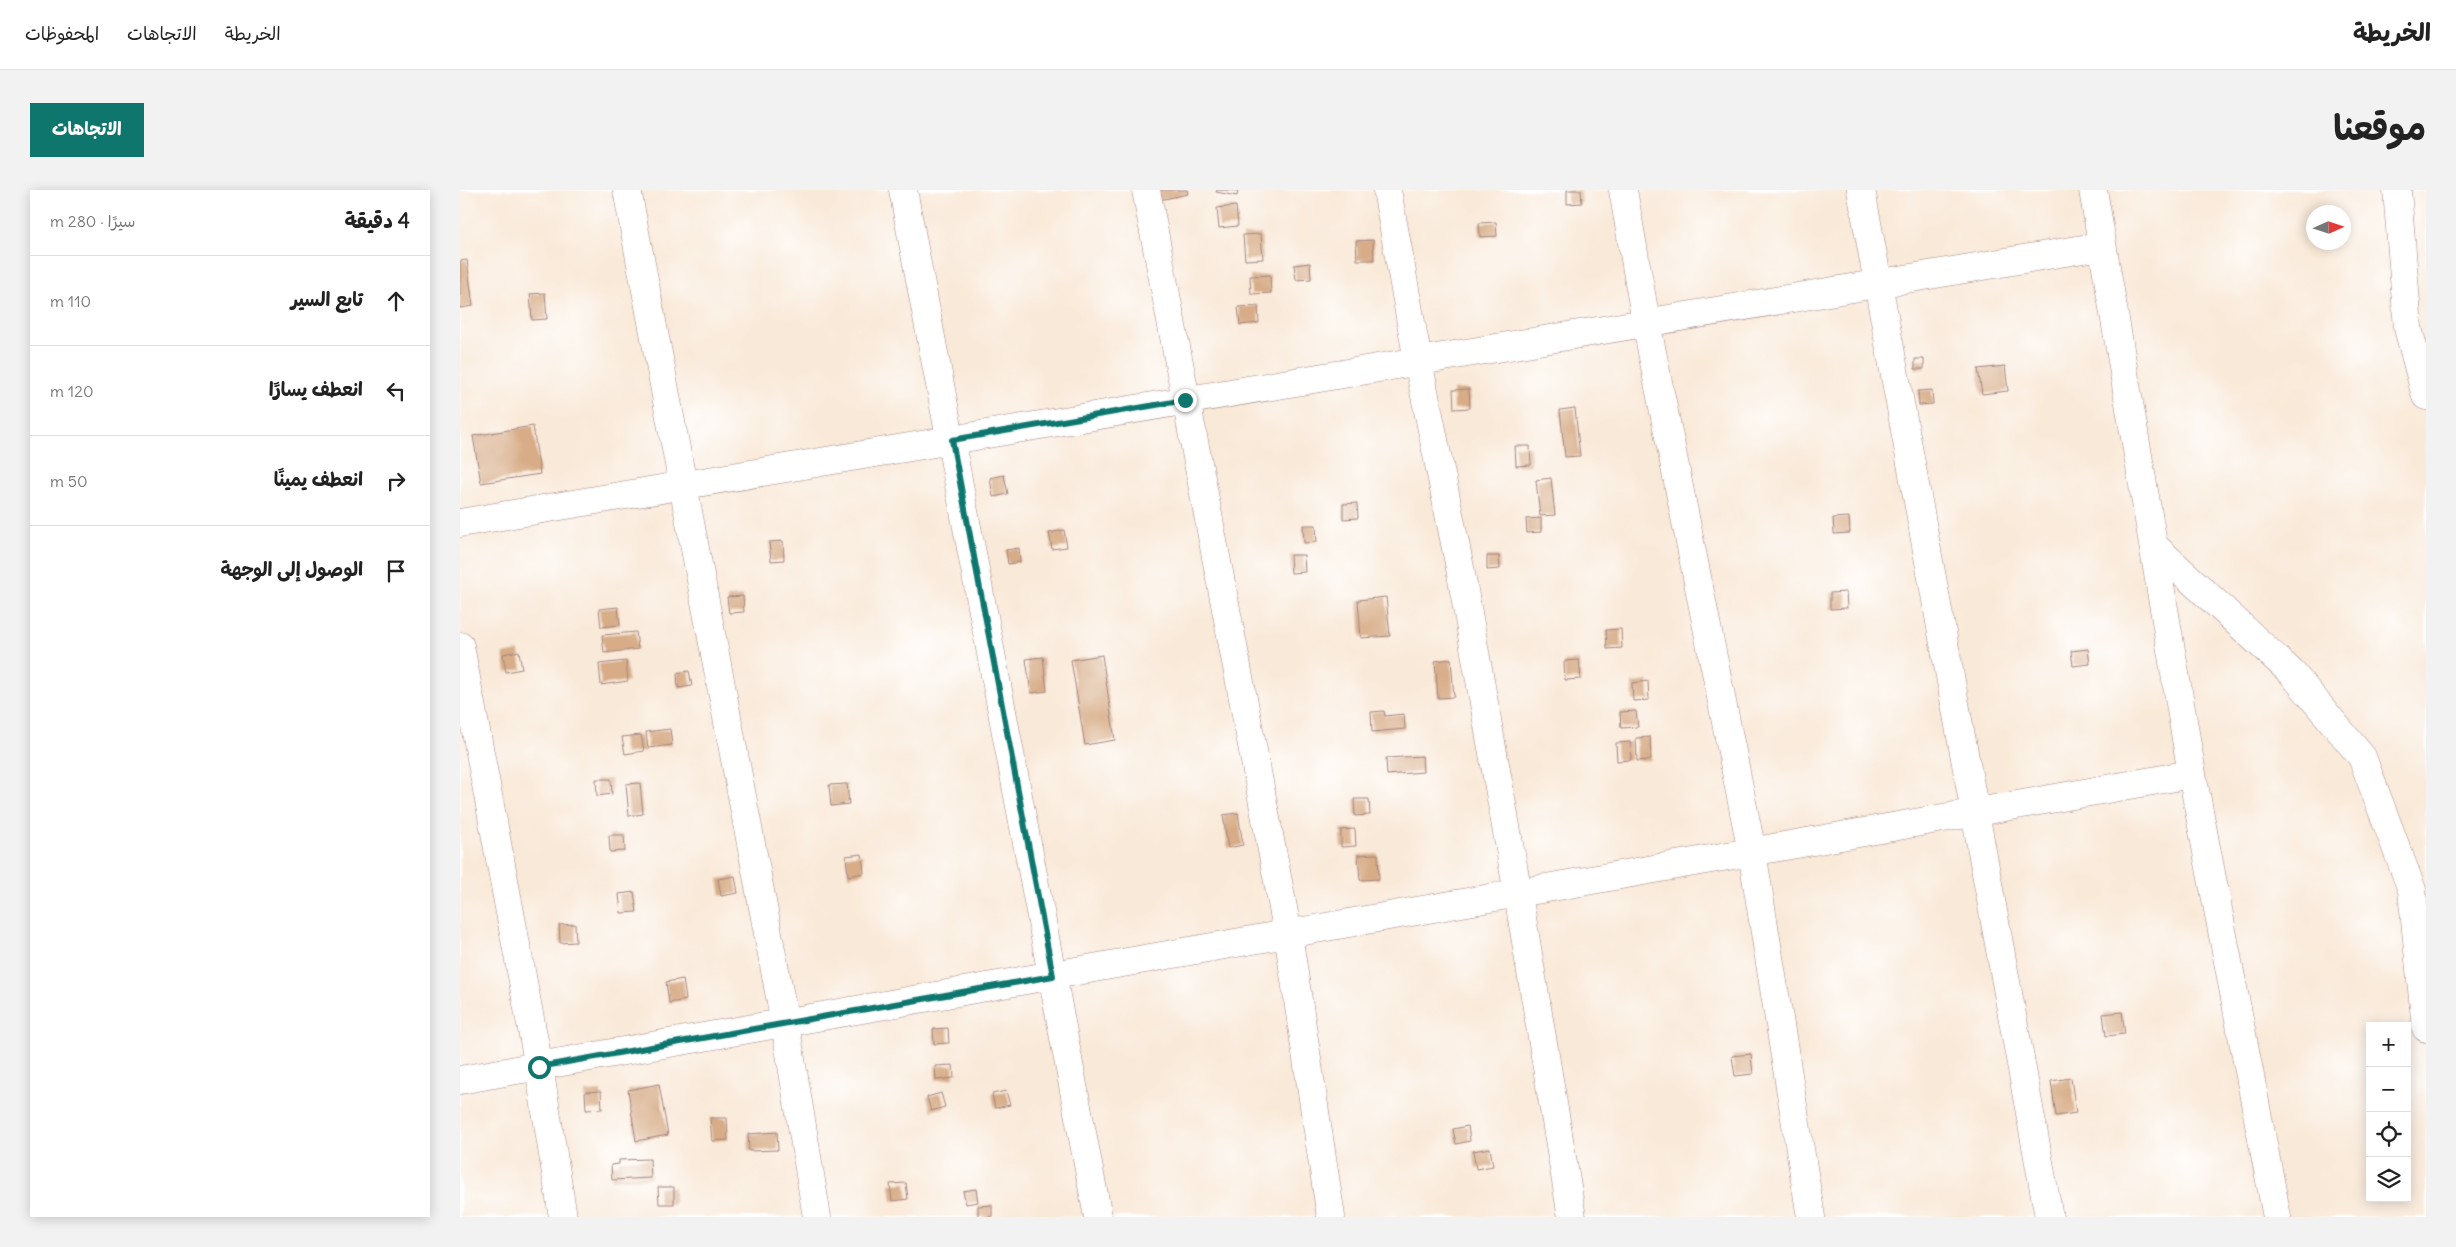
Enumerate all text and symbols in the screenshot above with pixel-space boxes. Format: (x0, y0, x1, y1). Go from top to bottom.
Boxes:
text: الخريطة (2353, 17, 2431, 47)
text: المحفوظات (25, 22, 99, 45)
text: الاتجاهات (127, 22, 197, 45)
text: الخريطة (225, 22, 281, 45)
button: الاتجاهات (30, 103, 144, 157)
text: موقعنا (2333, 105, 2426, 149)
north arrow (2306, 205, 2351, 250)
text: 4 دقيقة (344, 207, 410, 234)
text: سيرًا · 280 m (50, 211, 135, 231)
text: تابع السير (291, 287, 363, 311)
icon: ahead (382, 287, 410, 315)
text: 110 m (50, 291, 91, 311)
text: انعطف يسارًا (269, 377, 363, 401)
icon: left (382, 377, 410, 405)
text: 120 m (50, 381, 94, 401)
route end (1174, 389, 1197, 412)
text: انعطف يمينًا (274, 467, 363, 491)
icon: right (382, 467, 410, 495)
text: 50 m (50, 471, 88, 491)
text: الوصول إلى الوجهة (220, 557, 363, 581)
icon: arrive (382, 557, 410, 585)
map controls (2366, 1022, 2411, 1202)
button: + (2366, 1022, 2411, 1067)
route start (528, 1056, 551, 1079)
button: − (2366, 1067, 2411, 1112)
button: locate (2366, 1112, 2411, 1157)
button: layers (2366, 1157, 2411, 1202)

